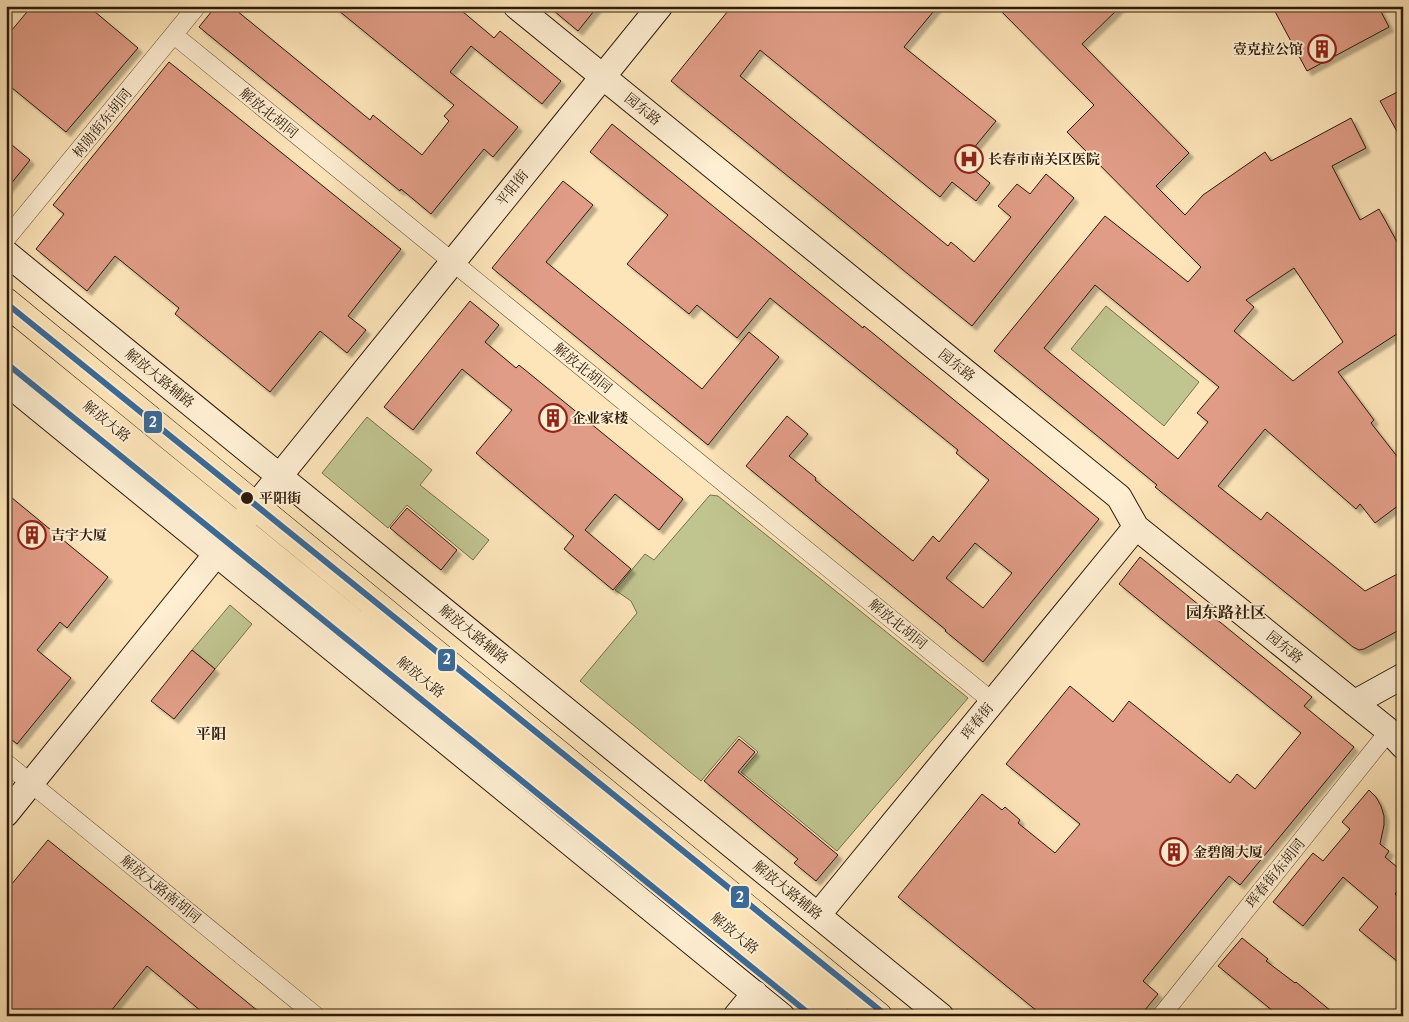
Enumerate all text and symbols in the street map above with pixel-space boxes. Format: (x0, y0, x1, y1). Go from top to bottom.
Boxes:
building icon: 壹克拉公馆 (1307, 34, 1337, 64)
place label: 壹克拉公馆 (1233, 40, 1303, 58)
street label: 解放北胡同 (236, 84, 302, 142)
street label: 树勋街东胡同 (69, 85, 135, 161)
street label: 园东路 (621, 89, 665, 129)
hospital icon: 长春市南关区医院 (954, 144, 984, 174)
place label: 长春市南关区医院 (988, 150, 1100, 168)
street label: 平阳街 (492, 166, 532, 210)
street label: 解放北胡同 (550, 339, 616, 397)
street label: 解放大路辅路 (122, 345, 198, 411)
street label: 园东路 (935, 345, 979, 385)
street label: 解放大路 (80, 396, 134, 446)
building icon: 企业家楼 (538, 403, 568, 433)
place label: 企业家楼 (572, 409, 628, 427)
line badge: 2 (143, 410, 163, 434)
text: 2 (149, 413, 157, 431)
place label: 平阳街 (259, 489, 301, 507)
marker: 平阳街 (239, 490, 255, 506)
building icon: 吉宇大厦 (17, 520, 47, 550)
place label: 吉宇大厦 (51, 526, 107, 544)
street label: 解放北胡同 (865, 595, 931, 653)
street label: 解放大路辅路 (436, 601, 512, 667)
district label: 园东路社区 (1186, 602, 1266, 622)
street label: 园东路 (1263, 627, 1307, 667)
line badge: 2 (437, 648, 456, 672)
text: 2 (443, 650, 451, 668)
street label: 解放大路 (394, 652, 448, 702)
street label: 珲春街 (957, 699, 997, 743)
district label: 平阳 (196, 724, 226, 743)
street label: 珲春街东胡同 (1242, 835, 1308, 911)
building icon: 金碧阁大厦 (1159, 837, 1189, 867)
place label: 金碧阁大厦 (1193, 843, 1263, 861)
street label: 解放大路南胡同 (117, 851, 205, 927)
street label: 解放大路辅路 (750, 857, 826, 923)
line badge: 2 (730, 885, 750, 909)
text: 2 (736, 888, 744, 906)
street label: 解放大路 (708, 908, 762, 958)

